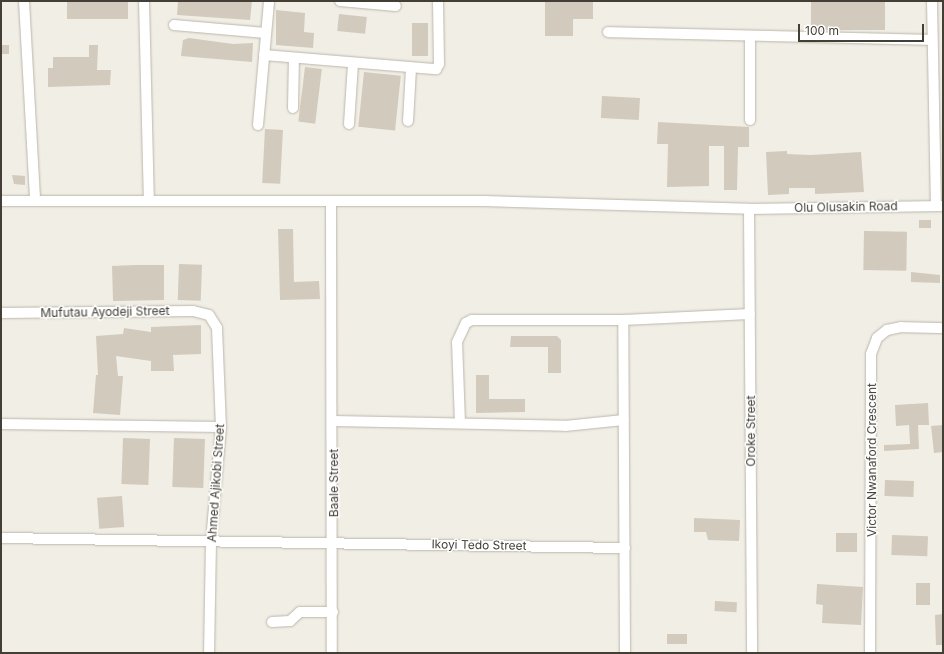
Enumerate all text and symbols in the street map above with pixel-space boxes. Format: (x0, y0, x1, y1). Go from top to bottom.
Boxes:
scale bar (800, 16, 926, 42)
text: 100 m (805, 23, 839, 38)
street label: Olu Olusakin Road (794, 199, 898, 215)
street label: Mufutau Ayodeji Street (40, 304, 170, 320)
street label: Victor Nwanaford Crescent (865, 383, 879, 537)
street label: Oroke Street (744, 395, 758, 467)
street label: Ahmed Ajikobi Street (205, 423, 227, 543)
street label: Baale Street (327, 449, 341, 517)
street label: Ikoyi Tedo Street (431, 537, 527, 553)

